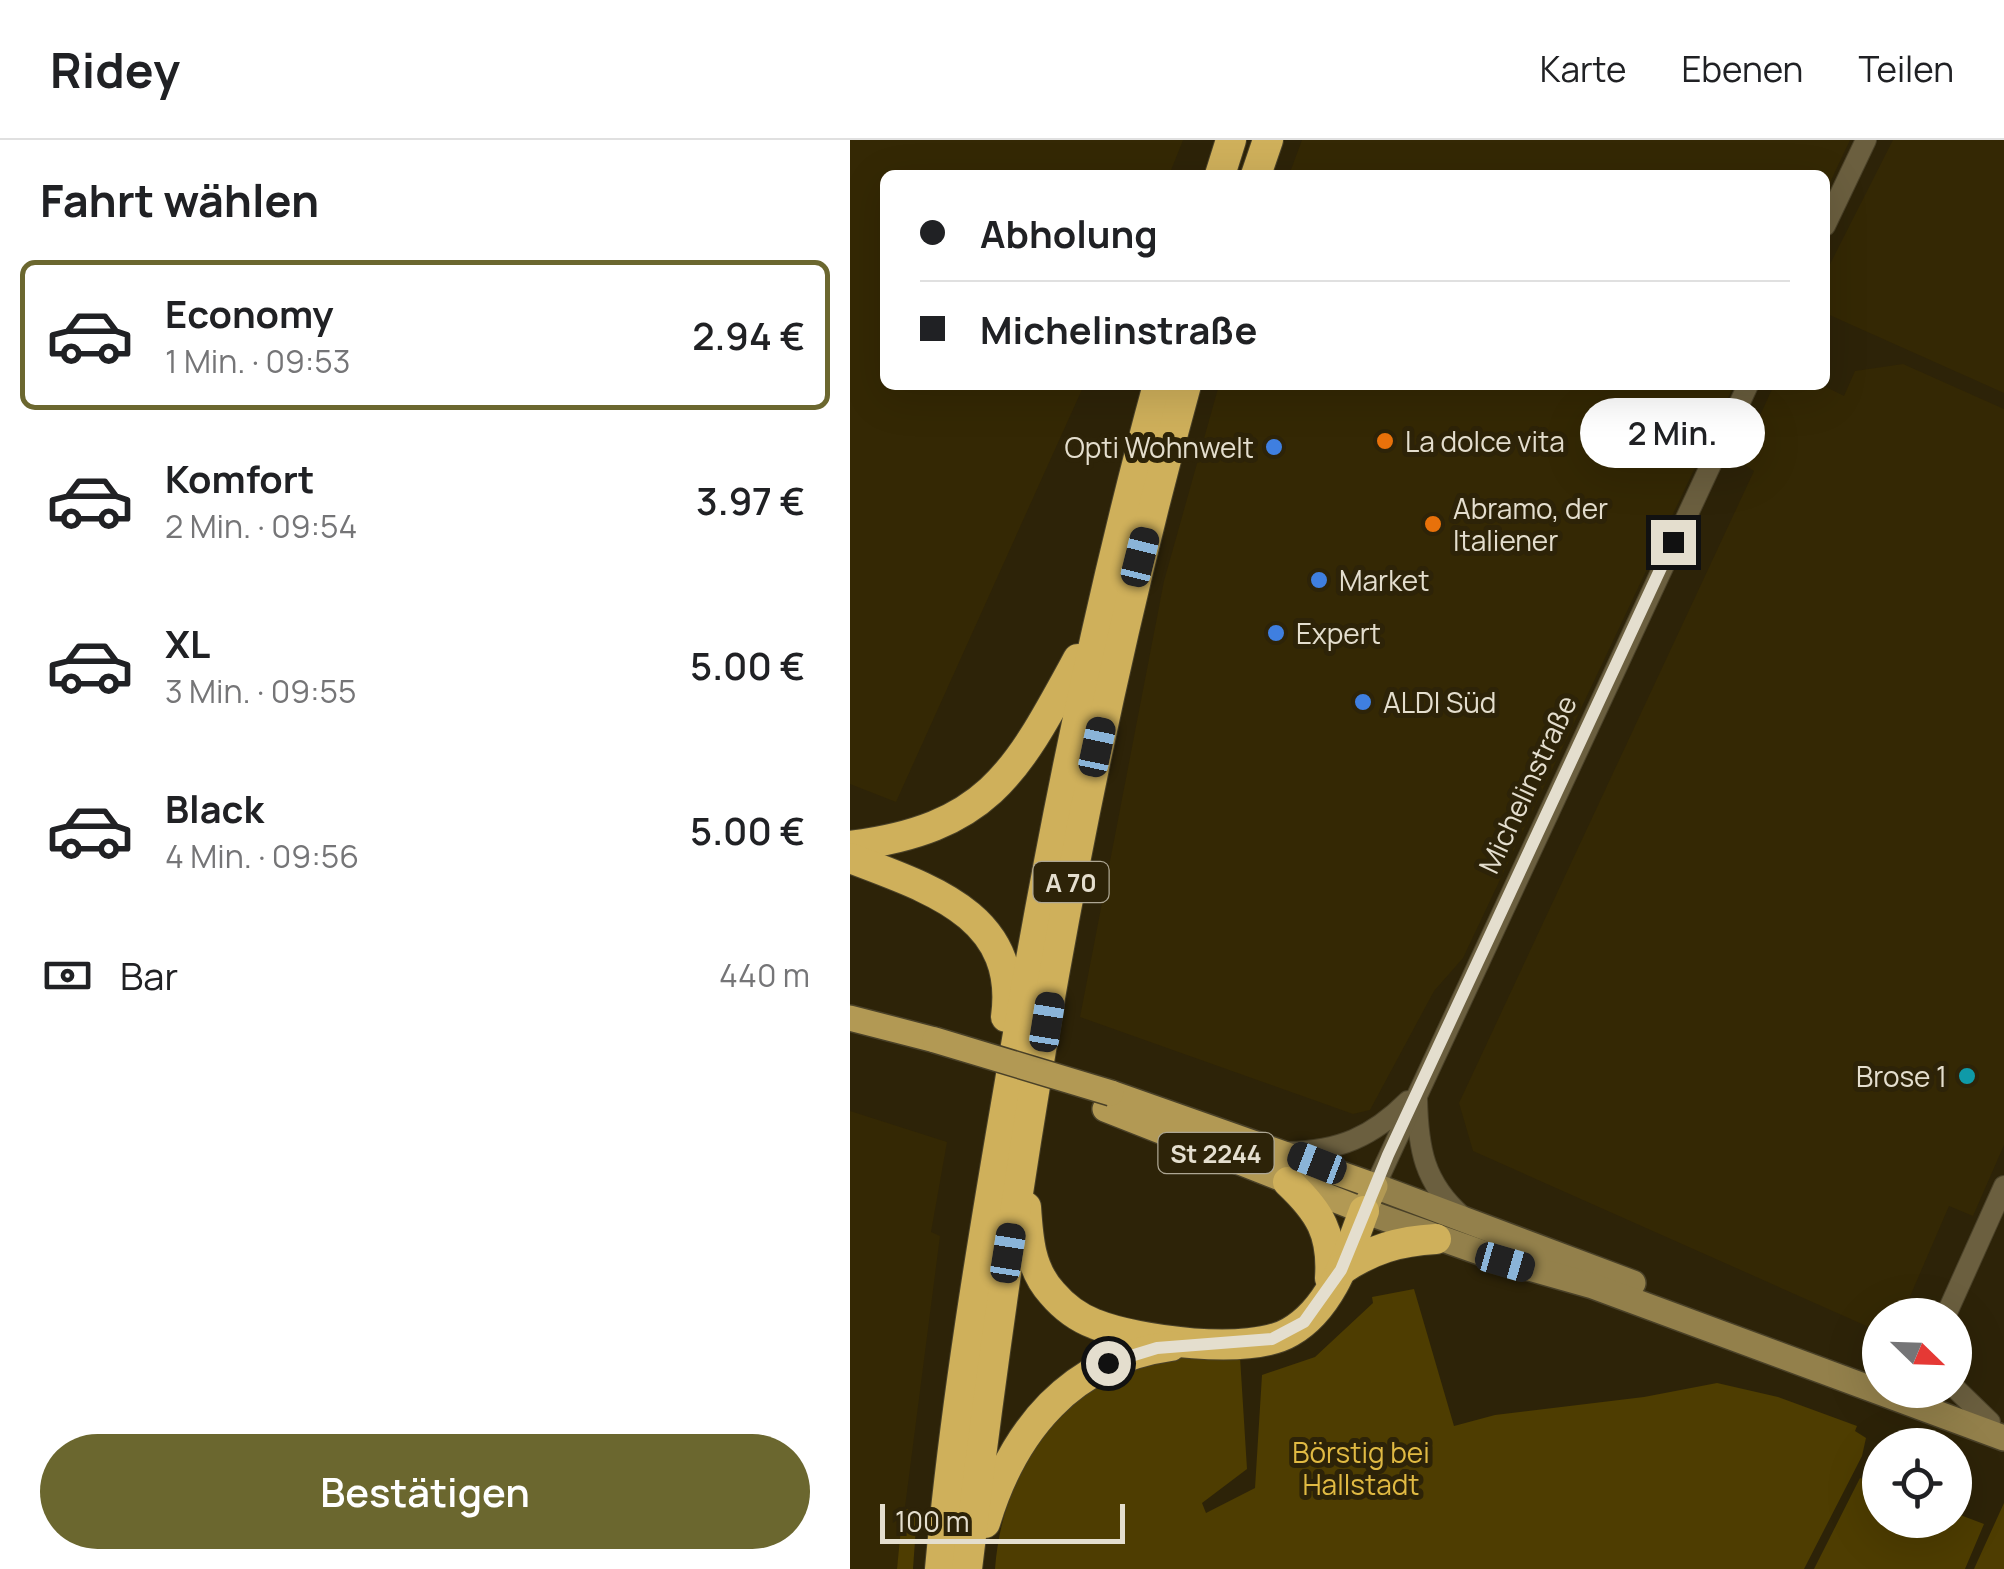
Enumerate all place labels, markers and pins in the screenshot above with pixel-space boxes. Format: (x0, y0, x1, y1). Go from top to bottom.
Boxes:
place label: La dolce vita (1405, 422, 1565, 460)
place label: Opti Wohnwelt (1064, 428, 1254, 466)
marker: La dolce vita (1374, 430, 1396, 452)
marker: Opti Wohnwelt (1263, 436, 1285, 458)
place label: Abramo, der Italiener (1453, 489, 1608, 559)
marker: Abramo, der Italiener (1422, 513, 1444, 535)
place label: Market (1339, 561, 1429, 599)
marker: Market (1308, 569, 1330, 591)
place label: Expert (1296, 614, 1381, 652)
marker: Expert (1265, 622, 1287, 644)
place label: ALDI Süd (1383, 683, 1496, 721)
marker: ALDI Süd (1352, 691, 1374, 713)
place label: Brose 1 (1856, 1057, 1947, 1095)
marker: Brose 1 (1956, 1065, 1978, 1087)

